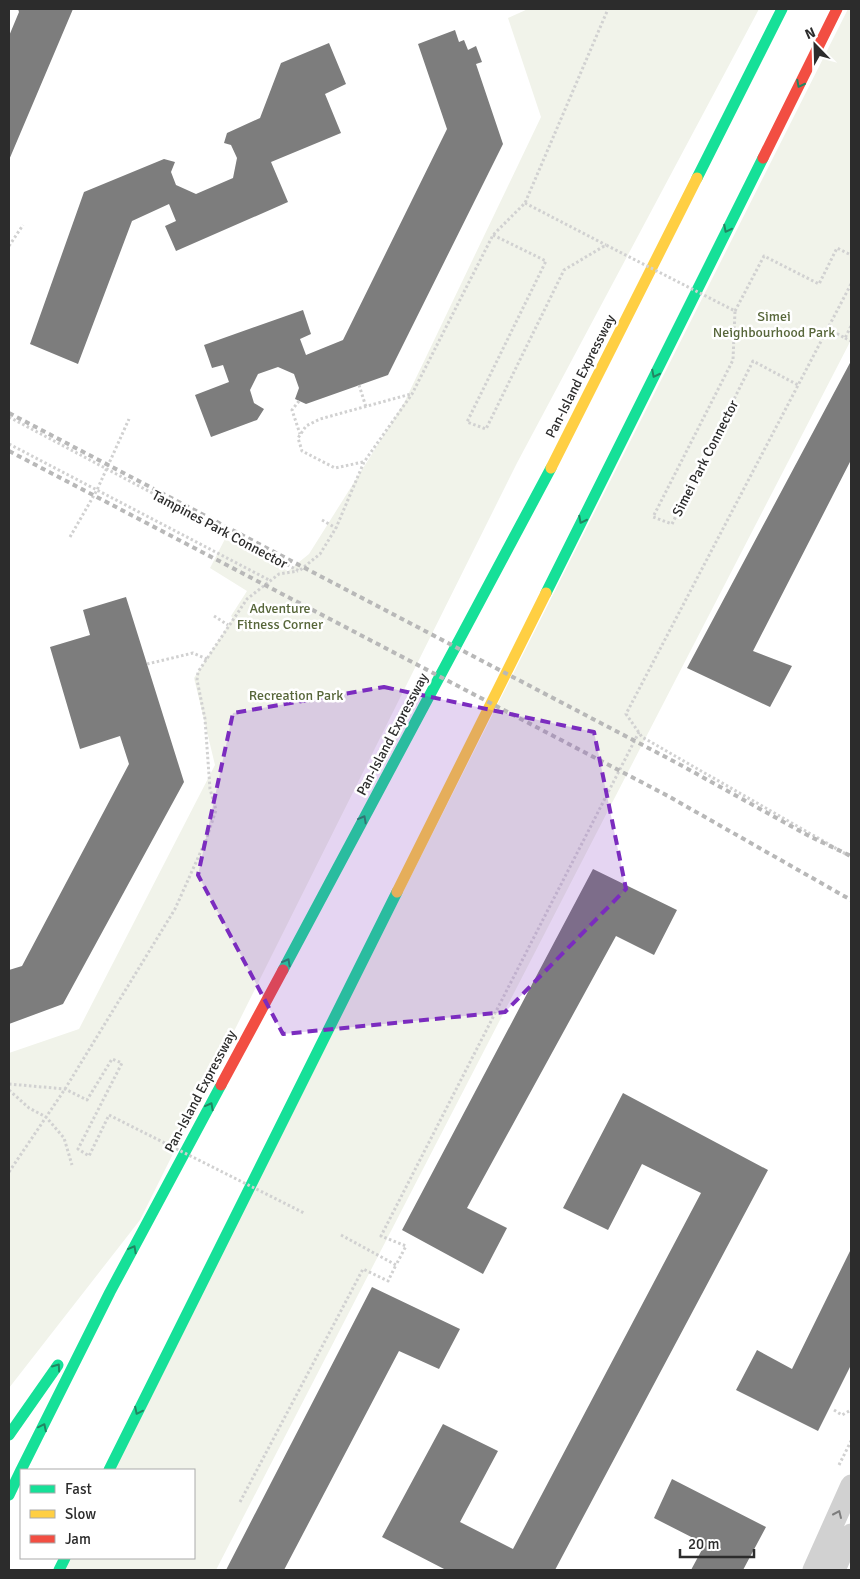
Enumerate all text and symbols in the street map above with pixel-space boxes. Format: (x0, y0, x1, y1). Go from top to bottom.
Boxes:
north arrow (790, 20, 840, 70)
text: N (802, 24, 818, 43)
one-way arrow (796, 78, 806, 87)
one-way arrow (723, 224, 733, 233)
park label: Simei Neighbourhood Park (713, 308, 835, 341)
street label: Pan-Island Expressway (542, 311, 619, 441)
one-way arrow (651, 369, 661, 378)
street label: Simei Park Connector (669, 396, 743, 519)
street label: Tampines Park Connector (149, 487, 291, 573)
one-way arrow (578, 515, 588, 524)
park label: Adventure Fitness Corner (237, 600, 324, 633)
street label: Pan-Island Expressway (353, 670, 432, 798)
park label: Recreation Park (249, 687, 343, 704)
one-way arrow (357, 816, 367, 825)
one-way arrow (280, 959, 290, 968)
street label: Pan-Island Expressway (161, 1027, 240, 1155)
one-way arrow (204, 1102, 214, 1111)
one-way arrow (127, 1245, 137, 1254)
one-way arrow (51, 1363, 60, 1373)
one-way arrow (134, 1406, 144, 1415)
one-way arrow (37, 1423, 47, 1432)
legend (20, 1469, 195, 1559)
text: Fast (65, 1480, 92, 1498)
text: Slow (65, 1505, 96, 1523)
one-way arrow (831, 1510, 842, 1519)
scale bar (680, 1526, 754, 1558)
text: Jam (65, 1530, 91, 1548)
text: 20 m (688, 1535, 719, 1553)

